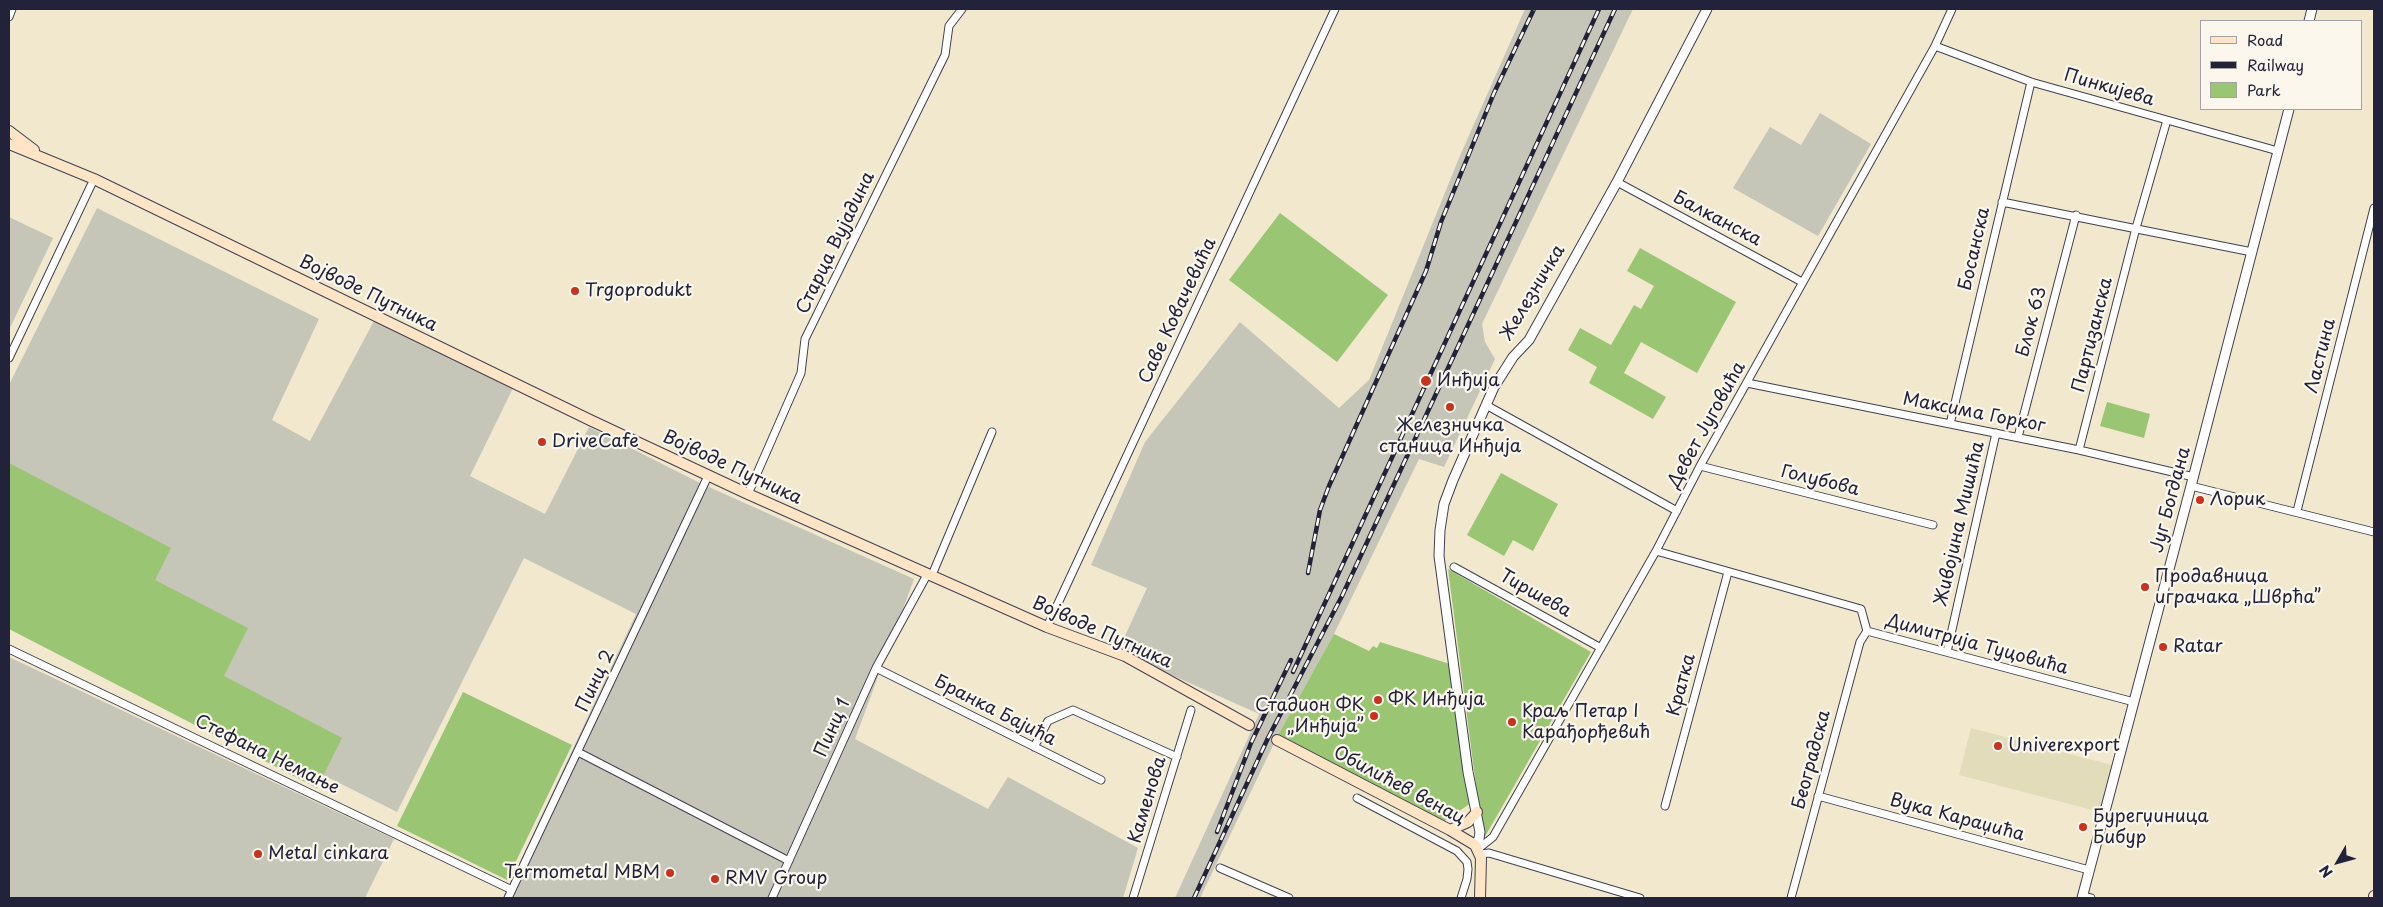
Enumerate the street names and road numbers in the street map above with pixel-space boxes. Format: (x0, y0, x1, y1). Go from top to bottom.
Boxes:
street label: Пинкијева (2061, 65, 2157, 111)
street label: Старца Вујадина (792, 168, 880, 318)
street label: Балканска (1669, 187, 1765, 251)
street label: Босанска (1955, 205, 1995, 293)
street label: Саве Ковачевића (1135, 235, 1221, 387)
street label: Железничка (1496, 241, 1570, 345)
street label: Војводе Путника (295, 251, 441, 337)
street label: Партизанска (2068, 275, 2118, 395)
street label: Блок 63 (2012, 285, 2052, 359)
street label: Ластина (2301, 317, 2341, 395)
street label: Девет Југовића (1663, 358, 1751, 492)
street label: Максима Горког (1901, 389, 2047, 437)
street label: Војводе Путника (659, 426, 805, 510)
street label: Живојина Мишића (1931, 439, 1989, 609)
street label: Југ Богдана (2147, 445, 2195, 555)
street label: Голубова (1779, 461, 1861, 501)
street label: Тиршева (1495, 565, 1575, 623)
street label: Војводе Путника (1029, 592, 1175, 674)
street label: Димитрија Туцовића (1884, 610, 2070, 680)
street label: Пинц 2 (572, 646, 620, 716)
street label: Кратка (1663, 652, 1701, 718)
street label: Бранка Бајића (931, 671, 1059, 751)
street label: Пинц 1 (811, 696, 855, 760)
street label: Београдска (1788, 708, 1836, 812)
street label: Стефана Немање (191, 711, 343, 799)
street label: Обилићев венац (1329, 742, 1469, 830)
street label: Каменова (1125, 754, 1171, 846)
street label: Вука Караџића (1887, 790, 2027, 846)

